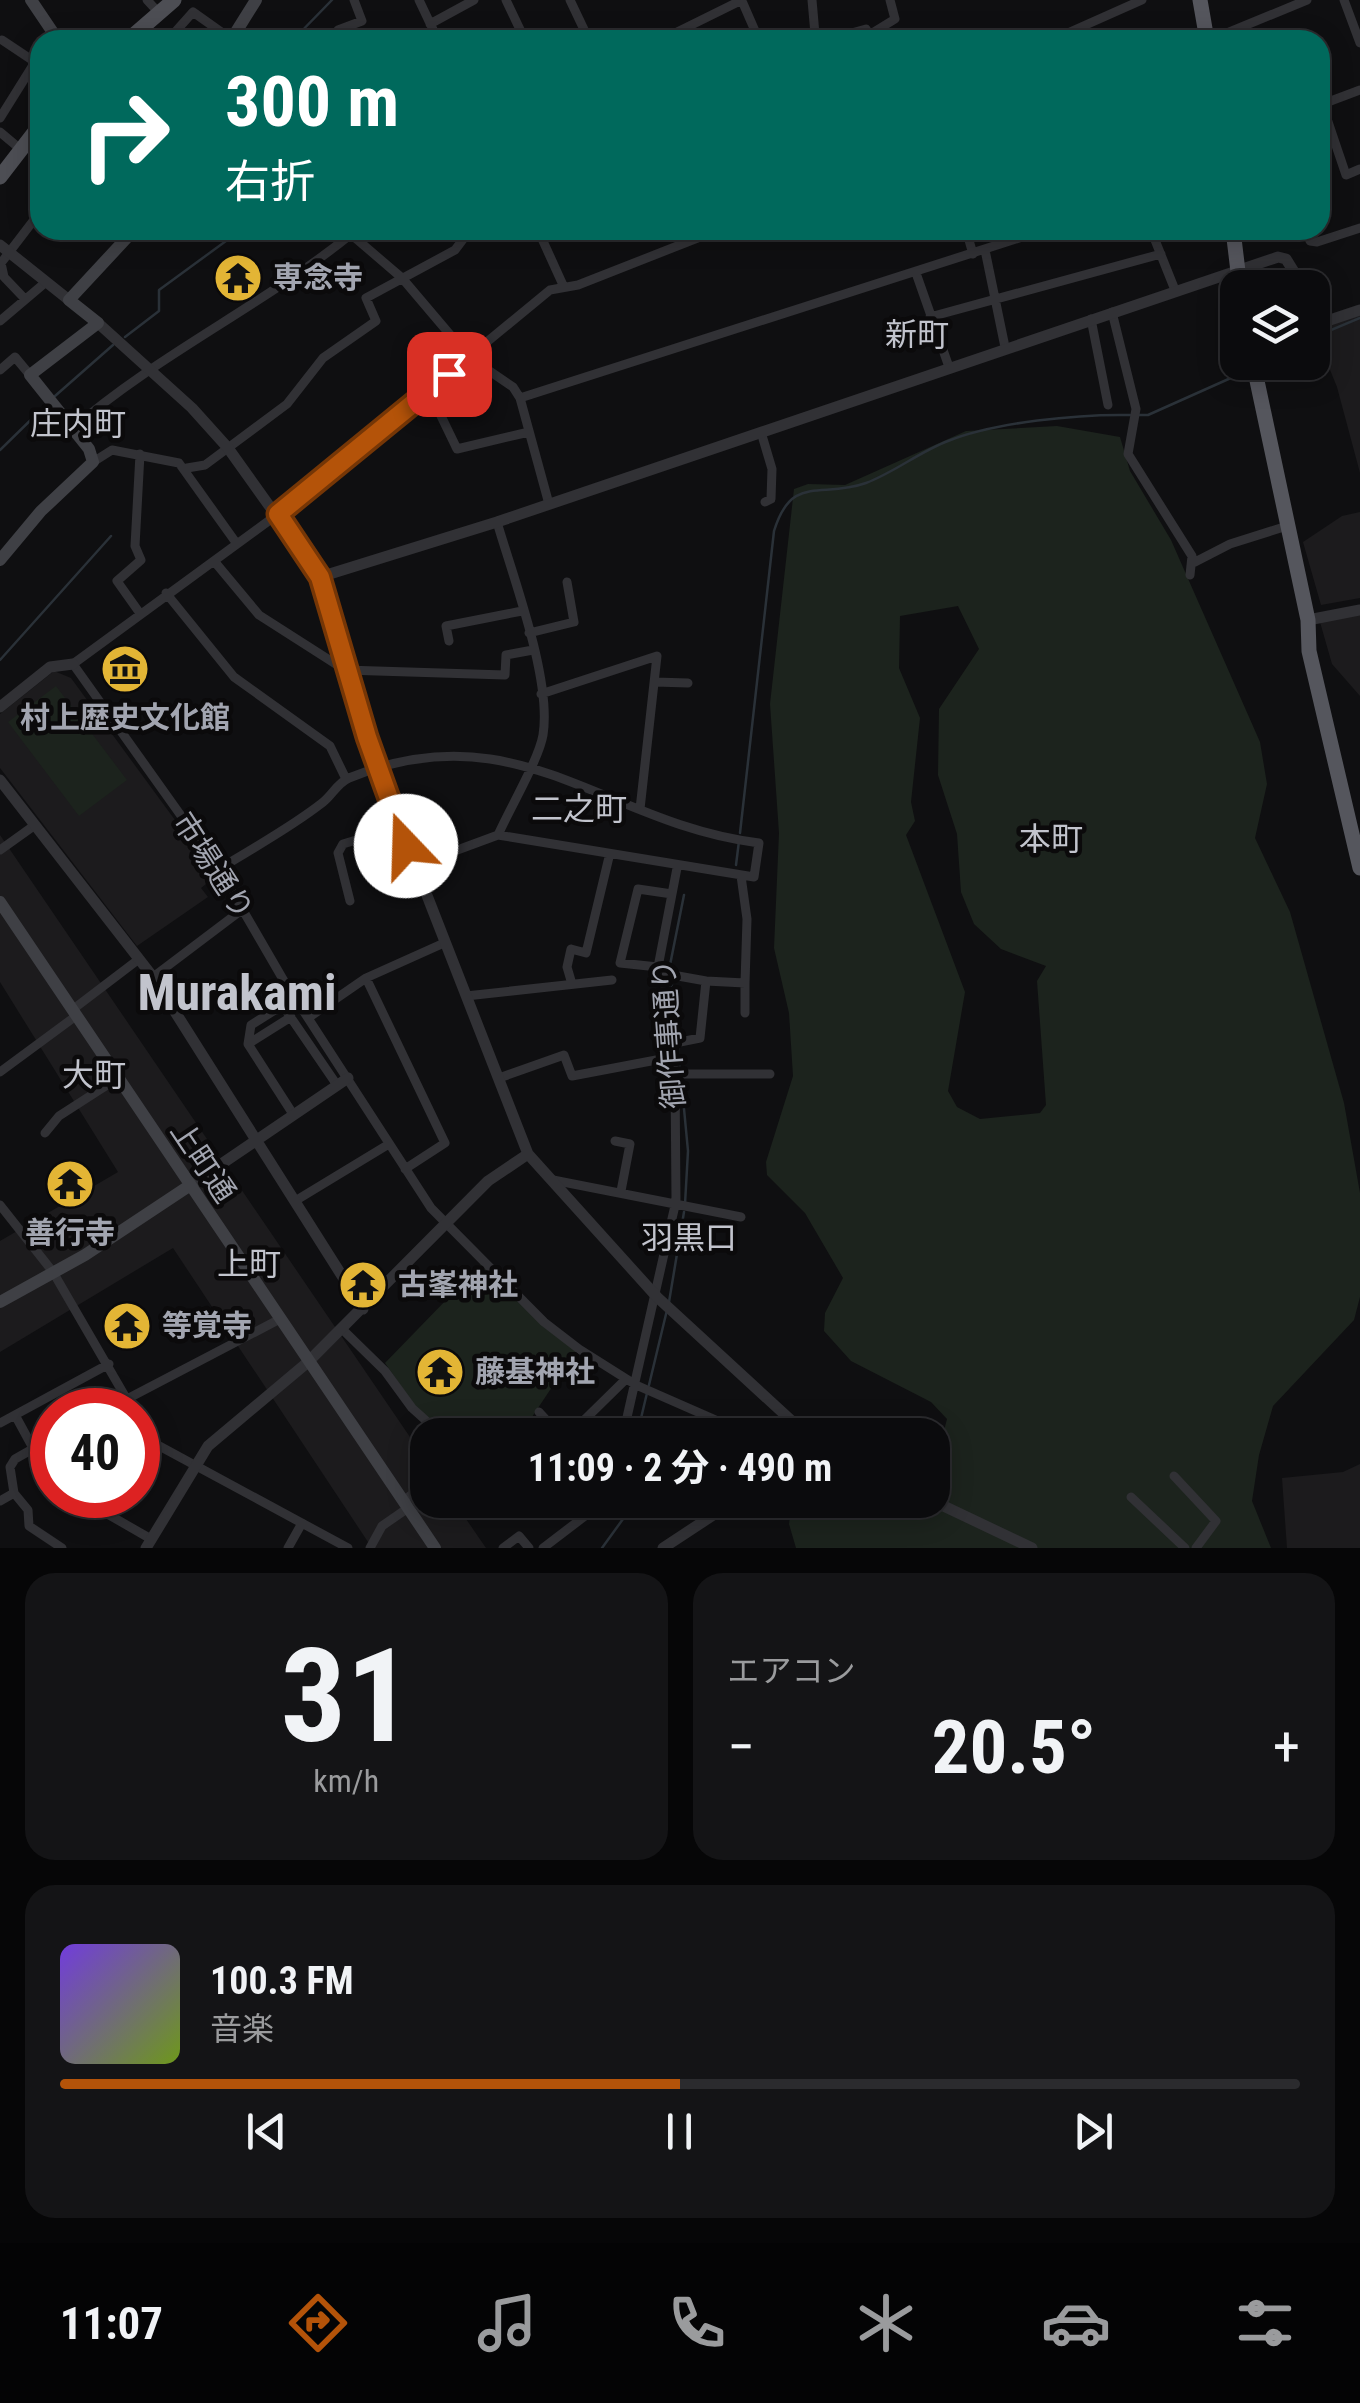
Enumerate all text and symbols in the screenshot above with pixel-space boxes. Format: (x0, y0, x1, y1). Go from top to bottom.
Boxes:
text: 300 m (225, 61, 399, 143)
icon: right (60, 70, 190, 200)
text: 右折 (225, 155, 315, 208)
temple icon: 専念寺 (212, 252, 264, 304)
place label: 専念寺 (273, 260, 363, 295)
map controls (1220, 270, 1330, 380)
button: layers (1220, 270, 1330, 380)
district label: 新町 (885, 316, 949, 354)
pin (407, 332, 492, 417)
icon: arrive (422, 347, 477, 402)
district label: 庄内町 (30, 405, 126, 443)
museum icon: 村上歴史文化館 (99, 643, 151, 695)
place label: 村上歴史文化館 (20, 700, 230, 735)
district label: 二之町 (531, 790, 627, 828)
position arrow (354, 794, 458, 898)
street label: 市場通り (166, 806, 261, 926)
district label: 本町 (1019, 820, 1083, 858)
street label: 御作事通り (646, 958, 691, 1110)
district label: Murakami (137, 964, 337, 1022)
district label: 大町 (62, 1056, 126, 1094)
street label: 上町通 (164, 1115, 243, 1209)
temple icon: 善行寺 (44, 1158, 96, 1210)
place label: 善行寺 (25, 1215, 115, 1250)
district label: 羽黒口 (641, 1219, 737, 1257)
district label: 上町 (217, 1245, 281, 1283)
temple icon: 古峯神社 (337, 1259, 389, 1311)
place label: 古峯神社 (398, 1267, 518, 1302)
temple icon: 等覚寺 (101, 1300, 153, 1352)
place label: 等覚寺 (162, 1308, 252, 1343)
temple icon: 藤基神社 (414, 1346, 466, 1398)
place label: 藤基神社 (475, 1354, 595, 1389)
speed limit sign: 40 (30, 1388, 160, 1518)
text: 11:09 · 2 分 · 490 m (528, 1446, 832, 1490)
text: 31 (281, 1620, 412, 1773)
text: エアコン (728, 1652, 856, 1690)
text: 20.5° (932, 1703, 1096, 1791)
text: − (728, 1715, 755, 1779)
text: + (1273, 1715, 1300, 1779)
text: km/h (313, 1762, 379, 1800)
text: 100.3 FM (210, 1959, 354, 2003)
text: 音楽 (210, 2010, 274, 2048)
icon: previous (239, 2104, 294, 2159)
icon: pause (652, 2104, 707, 2159)
icon: next (1066, 2104, 1121, 2159)
icon: directions (283, 2288, 353, 2358)
icon: music (472, 2288, 542, 2358)
icon: phone (662, 2288, 732, 2358)
icon: climate (851, 2288, 921, 2358)
icon: car (1041, 2288, 1111, 2358)
icon: filters (1230, 2288, 1300, 2358)
text: 11:07 (60, 2297, 163, 2350)

